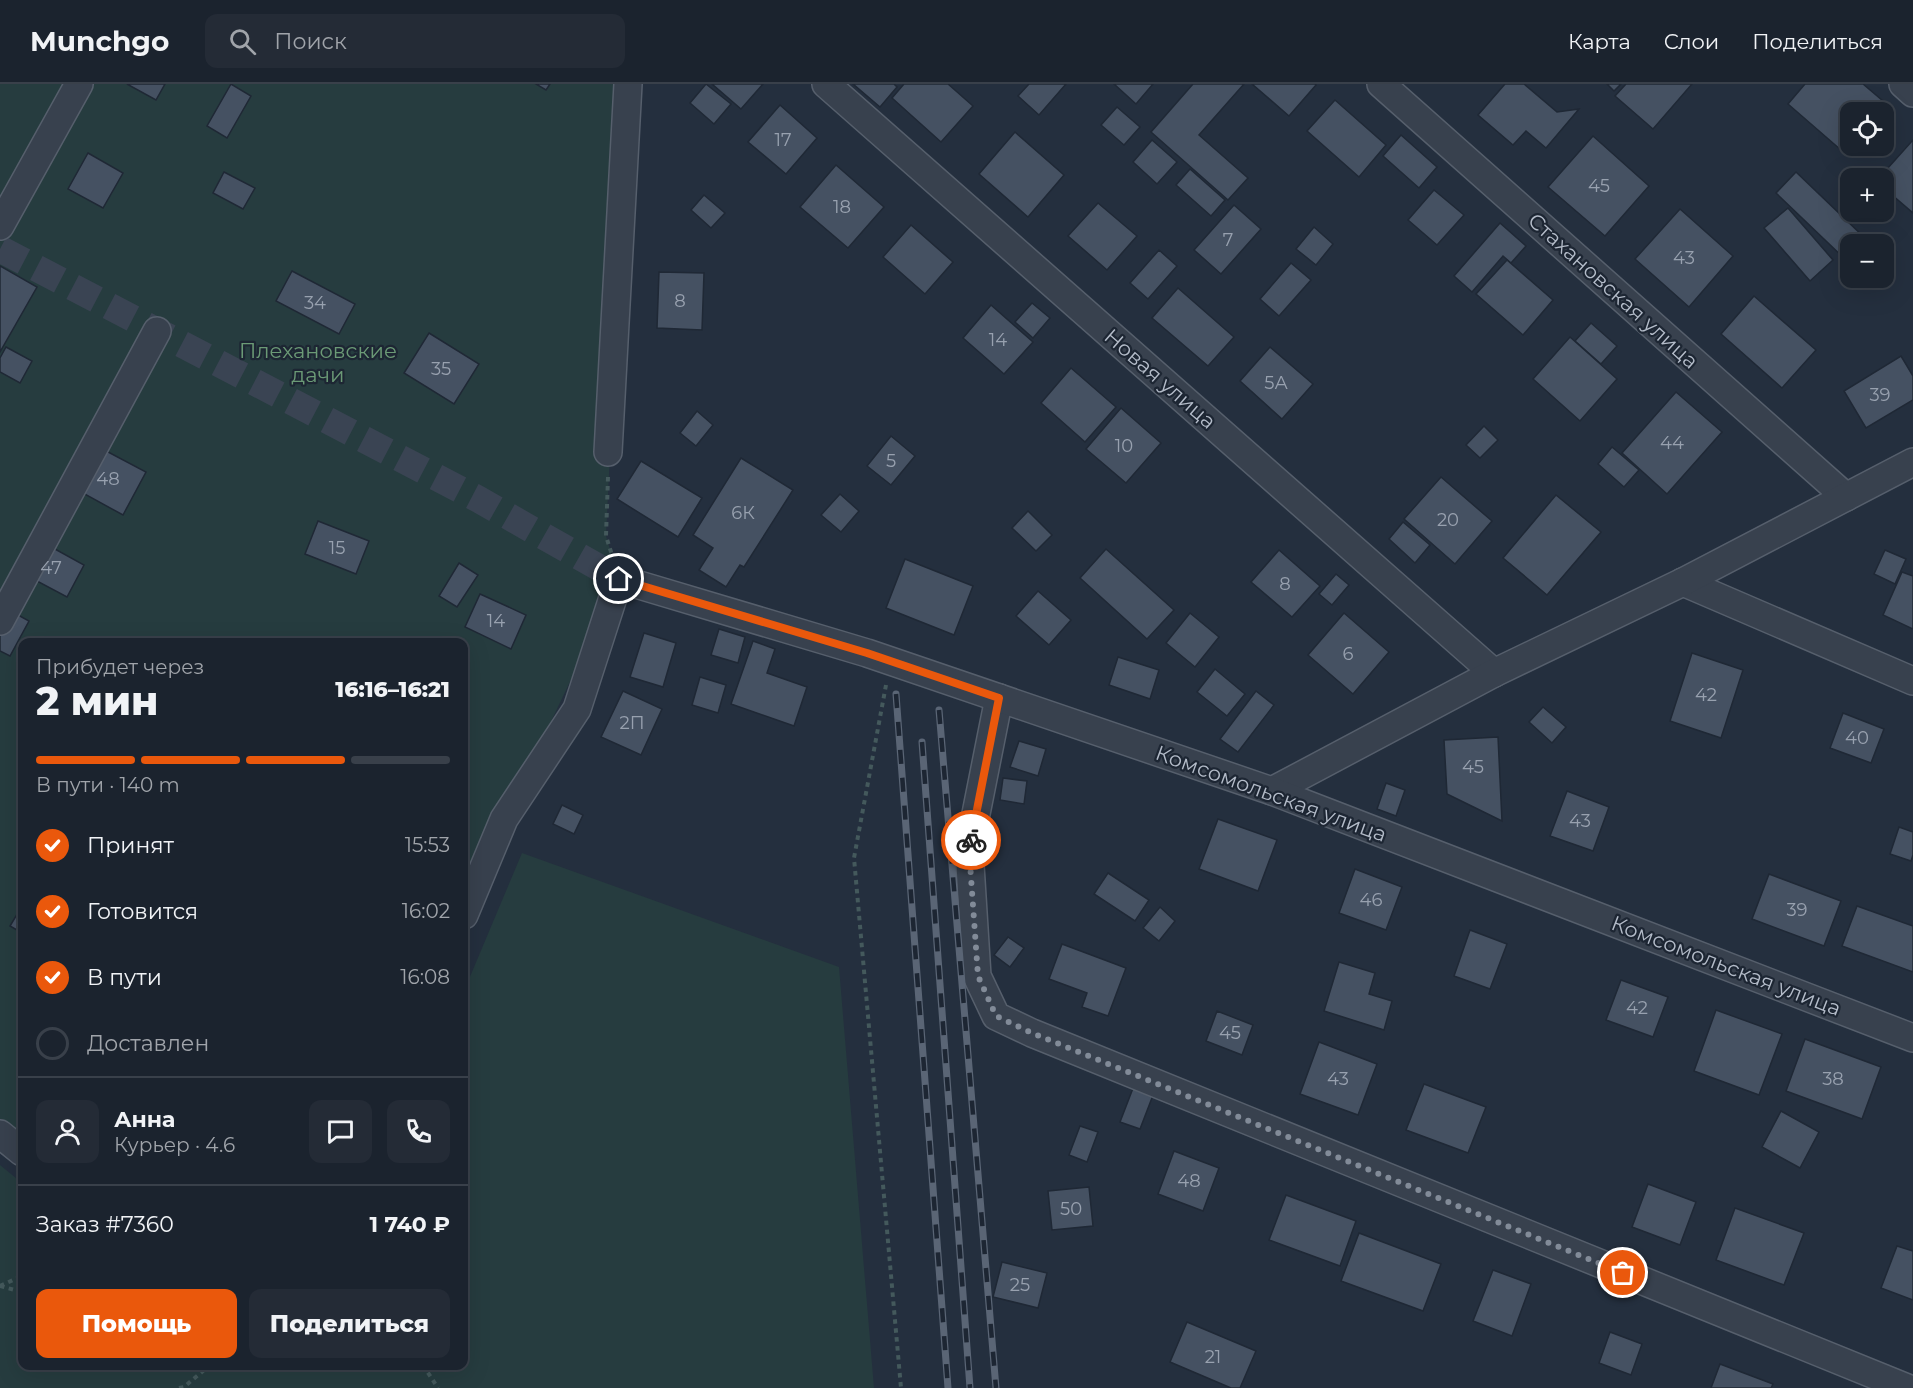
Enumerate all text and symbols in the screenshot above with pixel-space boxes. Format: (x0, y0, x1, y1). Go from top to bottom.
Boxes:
search box (205, 14, 625, 68)
text: Munchgo (30, 24, 169, 58)
icon: search (226, 25, 259, 58)
text: Поиск (274, 28, 347, 55)
text: Карта (1568, 29, 1631, 54)
text: Слои (1664, 29, 1719, 54)
text: Поделиться (1752, 29, 1883, 54)
map controls (1840, 102, 1894, 288)
button: locate (1840, 102, 1894, 156)
house number: 17 (774, 129, 792, 151)
button: + (1840, 168, 1894, 222)
house number: 45 (1588, 175, 1610, 197)
house number: 18 (833, 196, 851, 218)
street label: Стахановская улица (1523, 208, 1703, 374)
house number: 7 (1223, 229, 1233, 251)
button: − (1840, 234, 1894, 288)
house number: 43 (1673, 247, 1695, 269)
house number: 8 (674, 290, 686, 312)
house number: 34 (304, 292, 326, 314)
street label: Новая улица (1100, 323, 1221, 434)
house number: 14 (989, 329, 1007, 351)
park label: Плехановские дачи (239, 338, 397, 387)
house number: 35 (431, 358, 451, 380)
house number: 5А (1264, 372, 1288, 394)
house number: 39 (1869, 384, 1891, 406)
house number: 44 (1660, 432, 1684, 454)
house number: 10 (1115, 435, 1133, 457)
house number: 5 (886, 450, 896, 472)
house number: 48 (96, 468, 120, 490)
house number: 6К (731, 502, 755, 524)
house number: 20 (1437, 509, 1459, 531)
house number: 15 (329, 537, 345, 559)
pin (593, 553, 644, 604)
house number: 47 (40, 557, 62, 579)
icon: home (602, 562, 635, 595)
house number: 8 (1279, 573, 1291, 595)
house number: 14 (487, 610, 505, 632)
house number: 6 (1343, 643, 1354, 665)
text: Прибудет через (36, 655, 204, 679)
text: 16:16–16:21 (335, 676, 450, 703)
text: 2 мин (36, 677, 158, 725)
house number: 42 (1695, 684, 1717, 706)
house number: 2П (619, 712, 645, 734)
house number: 40 (1845, 727, 1869, 749)
street label: Комсомольская улица (1152, 740, 1390, 847)
house number: 45 (1462, 756, 1484, 778)
text: В пути · 140 m (36, 773, 180, 797)
courier (941, 810, 1001, 870)
house number: 43 (1569, 810, 1591, 832)
icon: bike (955, 824, 988, 857)
icon: check (36, 829, 69, 862)
text: Принят (87, 832, 174, 859)
text: 15:53 (405, 833, 450, 857)
house number: 46 (1360, 889, 1382, 911)
icon: check (36, 895, 69, 928)
text: Готовится (87, 898, 198, 925)
text: 16:02 (402, 899, 450, 923)
house number: 39 (1786, 899, 1808, 921)
street label: Комсомольская улица (1608, 910, 1845, 1021)
icon: check (36, 961, 69, 994)
text: В пути (87, 964, 162, 991)
text: 16:08 (400, 965, 450, 989)
house number: 42 (1626, 997, 1648, 1019)
house number: 45 (1219, 1022, 1241, 1044)
text: Доставлен (87, 1030, 209, 1057)
house number: 43 (1327, 1068, 1349, 1090)
house number: 38 (1822, 1068, 1844, 1090)
button: person (36, 1100, 99, 1163)
button: chat (309, 1100, 372, 1163)
button: phone (387, 1100, 450, 1163)
text: Анна (114, 1106, 175, 1133)
text: Курьер · 4.6 (114, 1133, 235, 1157)
house number: 48 (1177, 1170, 1201, 1192)
house number: 50 (1060, 1198, 1082, 1220)
text: Заказ #7360 (36, 1211, 174, 1238)
text: 1 740 ₽ (370, 1211, 450, 1238)
pin (1597, 1247, 1648, 1298)
icon: bag (1606, 1256, 1639, 1289)
house number: 25 (1010, 1274, 1030, 1296)
button: Помощь (36, 1289, 237, 1358)
button: Поделиться (249, 1289, 450, 1358)
house number: 21 (1205, 1346, 1221, 1368)

